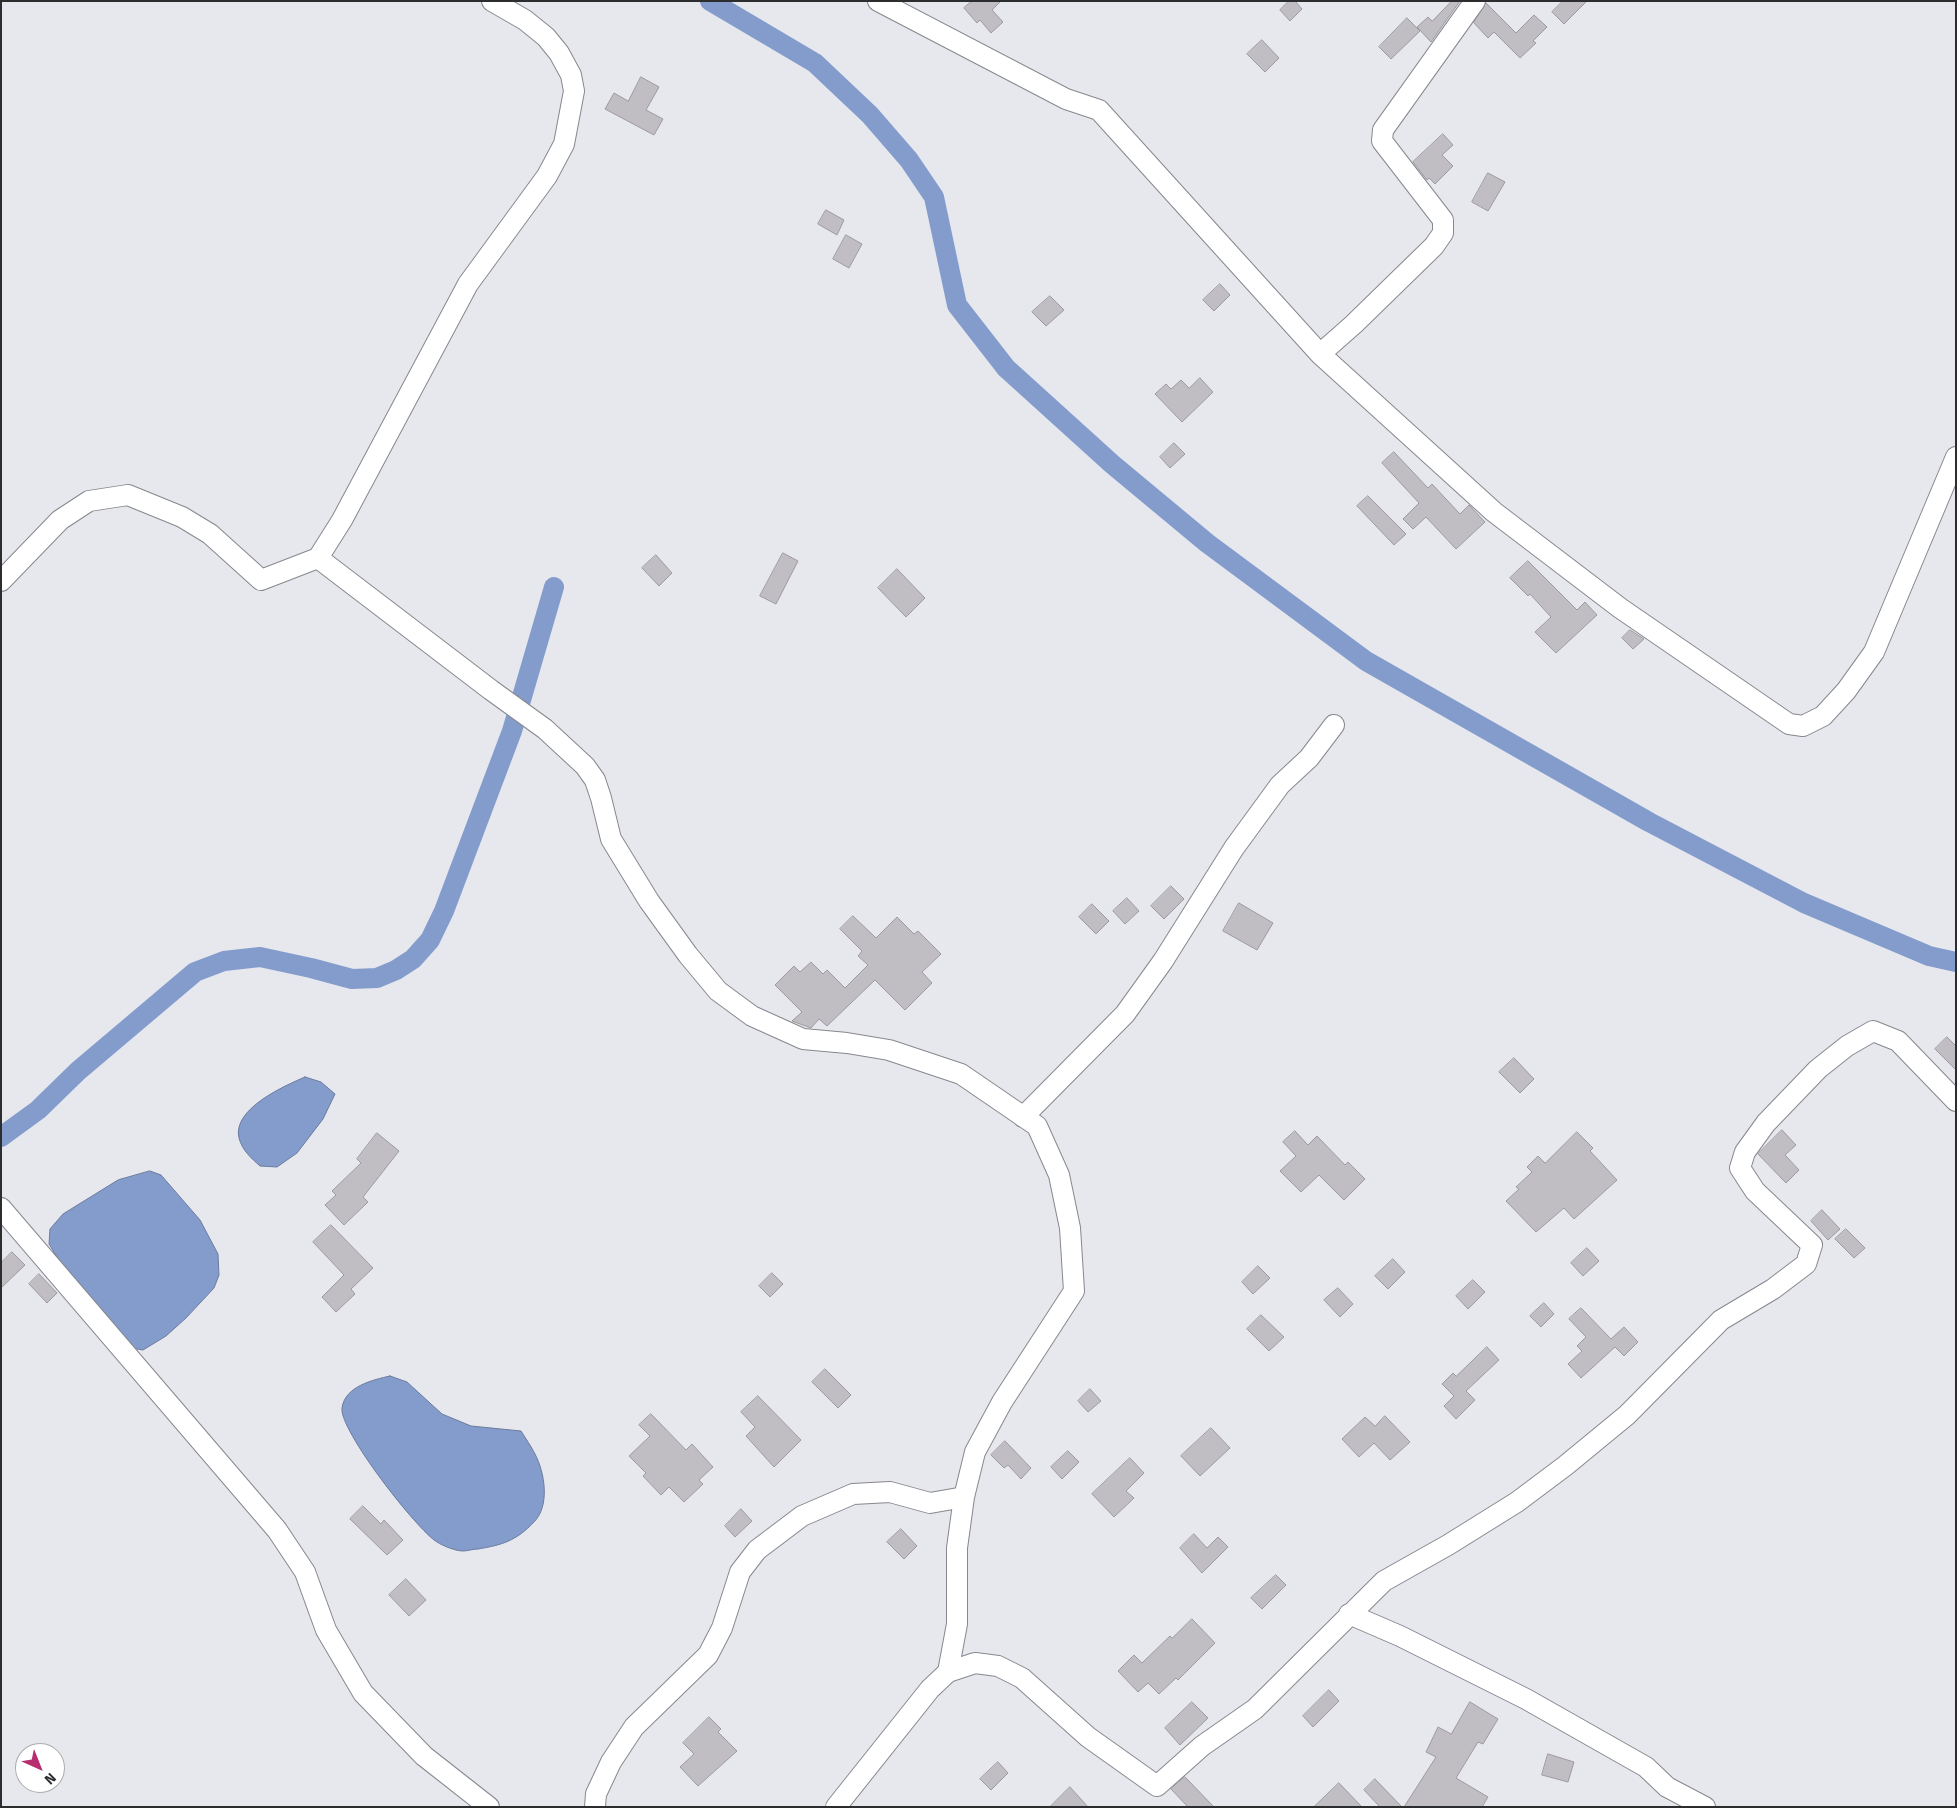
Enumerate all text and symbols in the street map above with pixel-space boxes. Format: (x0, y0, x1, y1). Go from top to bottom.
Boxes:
north arrow (15, 1743, 65, 1793)
text: N (41, 1769, 59, 1788)

